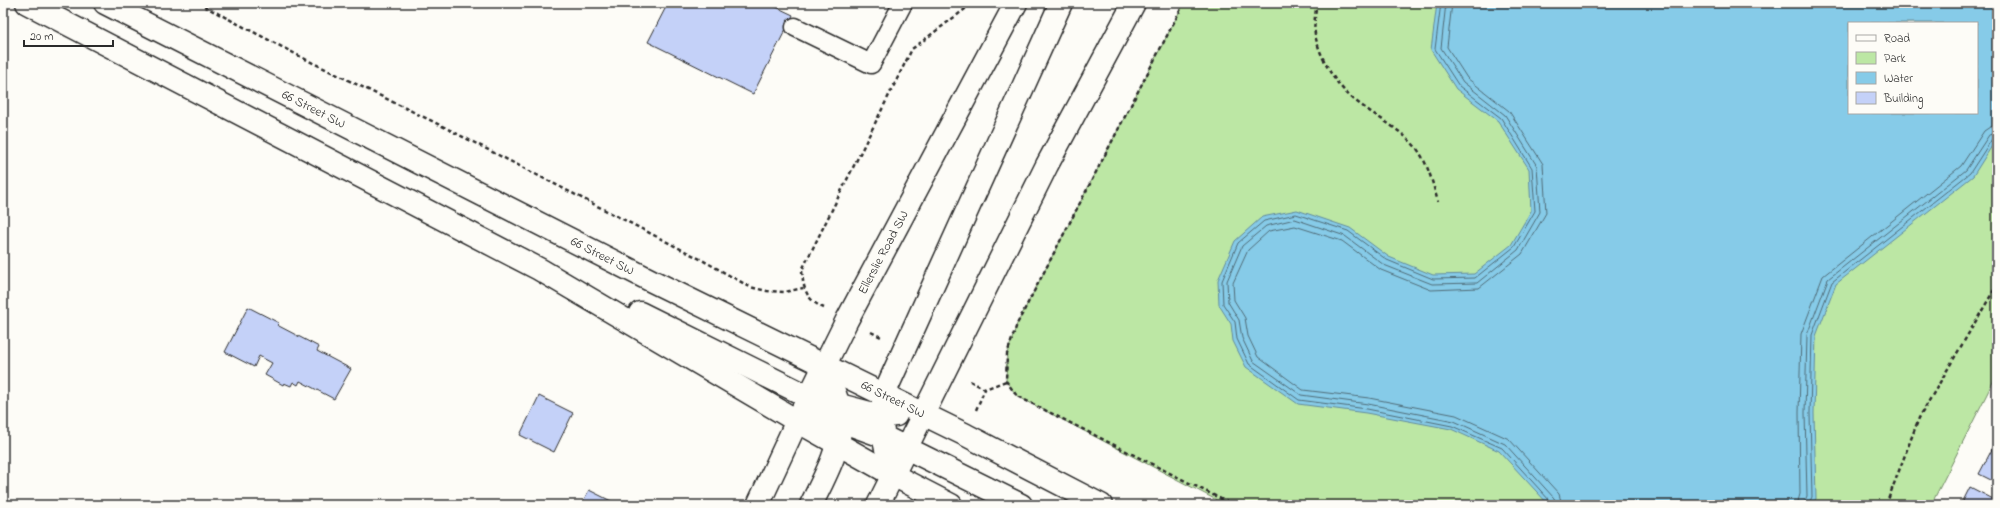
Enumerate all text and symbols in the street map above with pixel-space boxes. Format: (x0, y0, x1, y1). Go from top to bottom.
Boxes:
scale bar (24, 22, 113, 48)
legend (1848, 22, 1978, 114)
text: 20 m (30, 28, 53, 46)
text: Road (1884, 30, 1910, 48)
text: Park (1884, 50, 1906, 68)
text: Water (1884, 70, 1913, 88)
street label: 66 Street SW (278, 85, 349, 133)
text: Building (1883, 90, 1923, 109)
street label: Ellerslie Road SW (853, 207, 913, 298)
street label: 66 Street SW (567, 232, 638, 280)
street label: 66 Street SW (858, 375, 928, 423)

